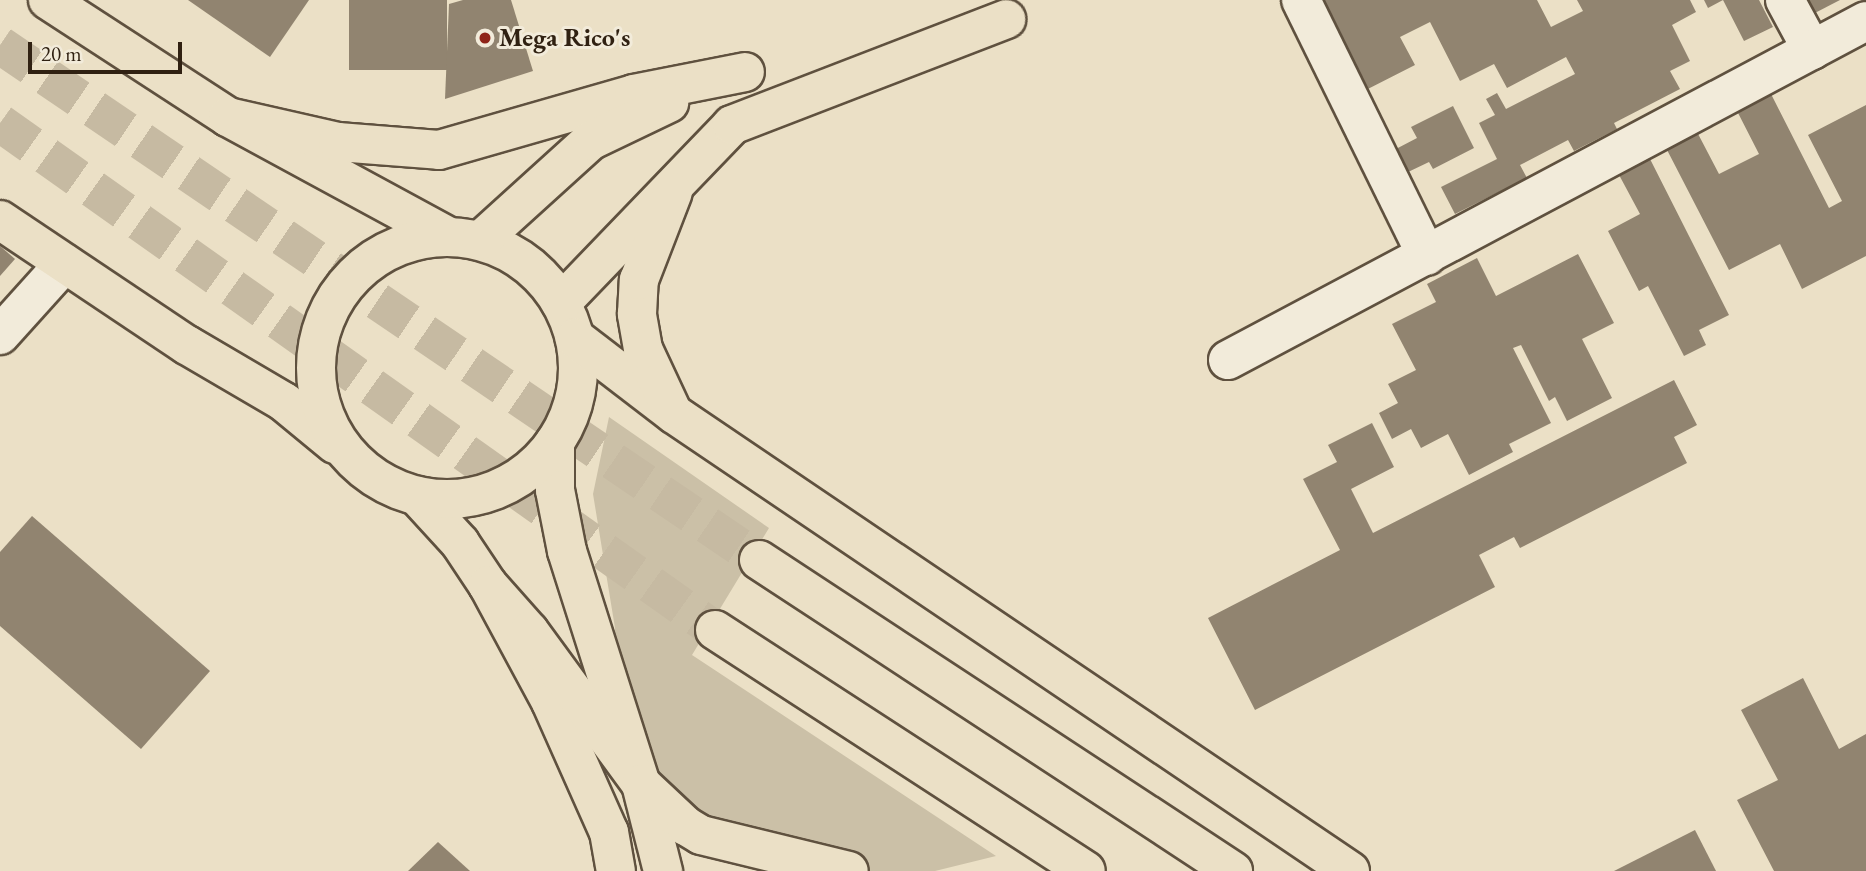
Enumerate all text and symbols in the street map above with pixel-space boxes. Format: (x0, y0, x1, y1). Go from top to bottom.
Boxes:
place label: Mega Rico's (499, 22, 630, 54)
scale bar (32, 28, 186, 72)
marker: Mega Rico's (477, 30, 493, 46)
text: 20 m (41, 40, 82, 67)

